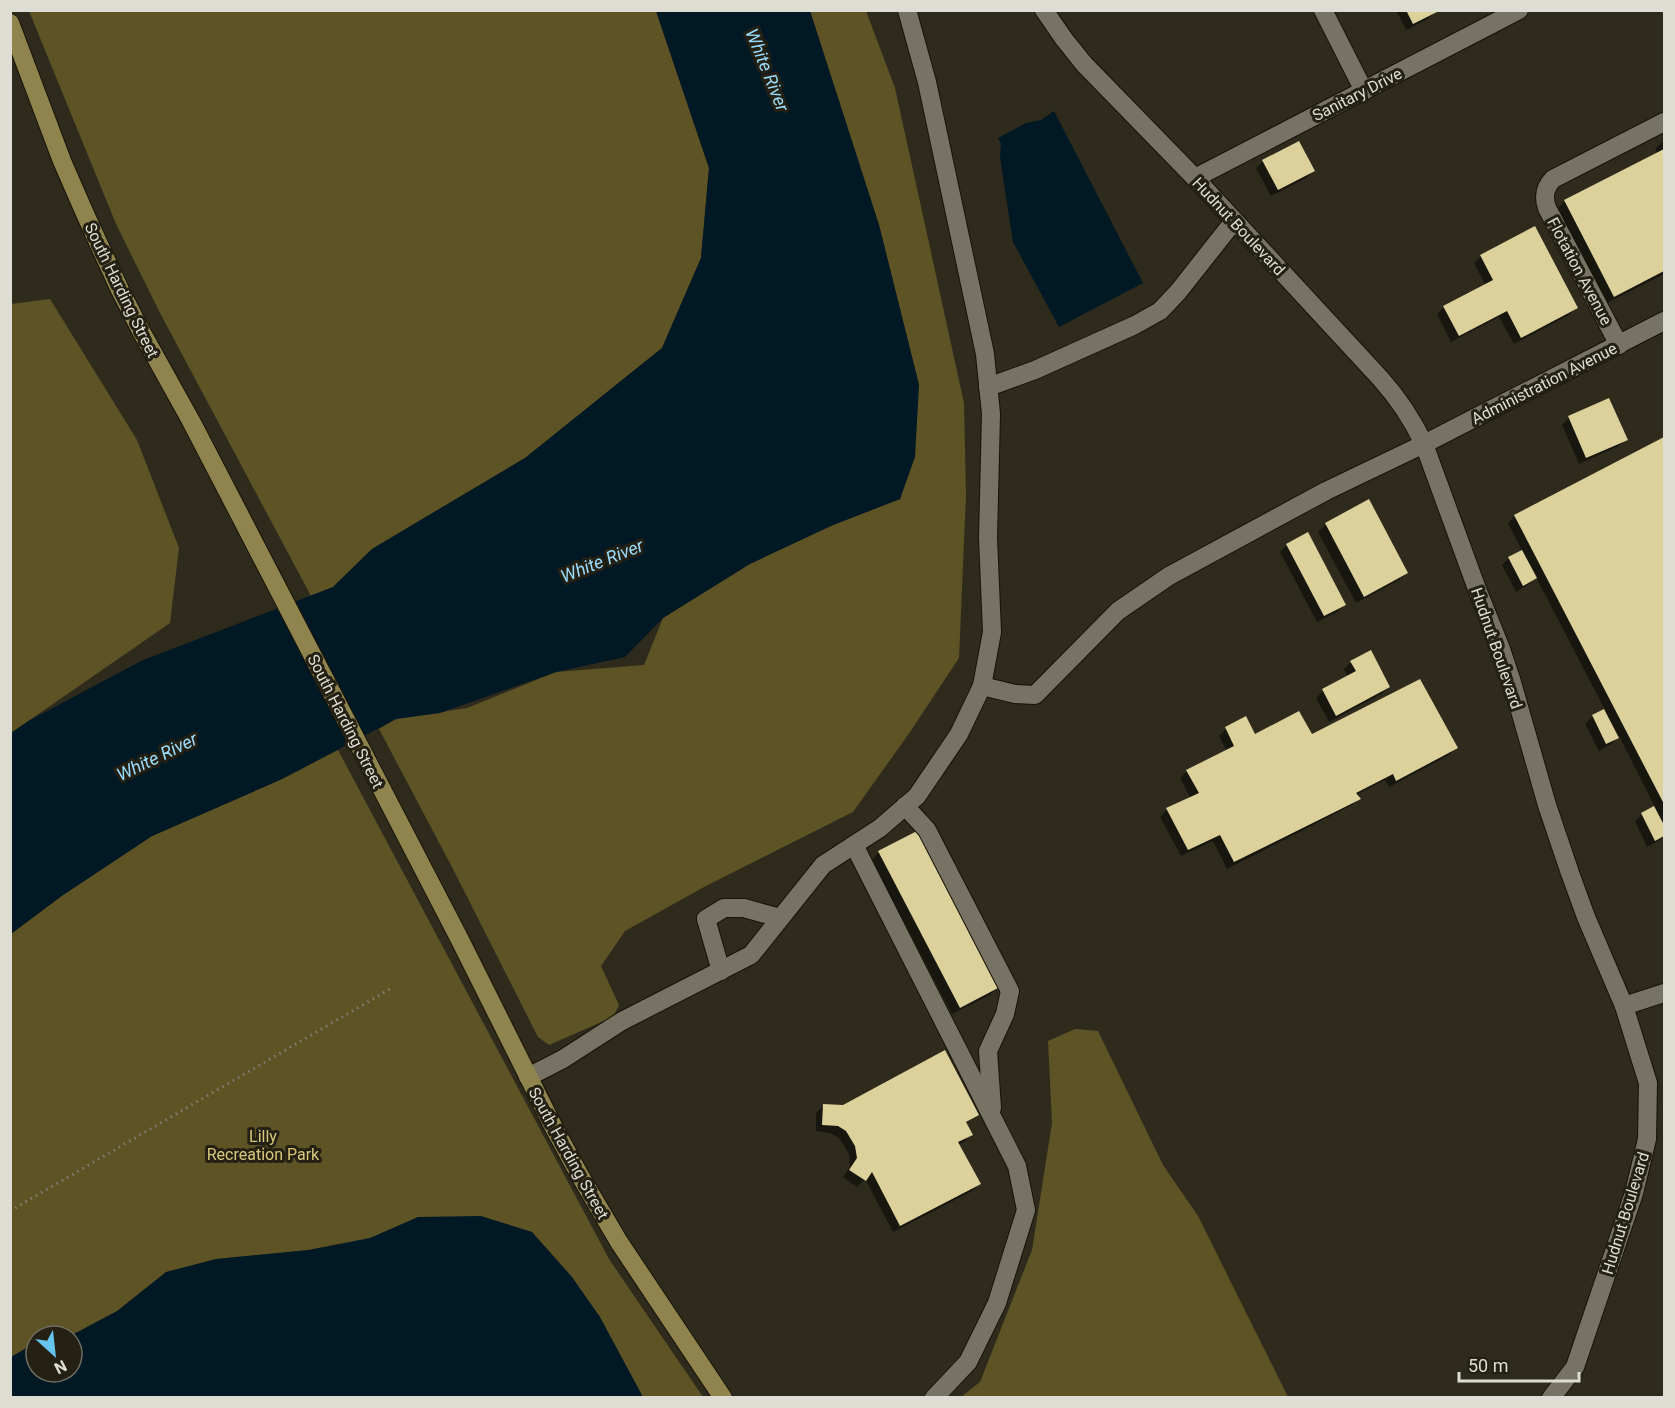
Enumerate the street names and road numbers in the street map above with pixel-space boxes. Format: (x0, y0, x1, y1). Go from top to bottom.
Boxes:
street label: Sanitary Drive (1309, 64, 1405, 125)
street label: Hudnut Boulevard (1188, 173, 1289, 279)
street label: Flotation Avenue (1543, 214, 1616, 328)
street label: South Harding Street (81, 220, 162, 361)
street label: Administration Avenue (1468, 338, 1620, 428)
street label: Hudnut Boulevard (1467, 585, 1526, 711)
street label: South Harding Street (304, 651, 388, 791)
street label: South Harding Street (524, 1084, 613, 1222)
street label: Hudnut Boulevard (1598, 1150, 1653, 1277)

